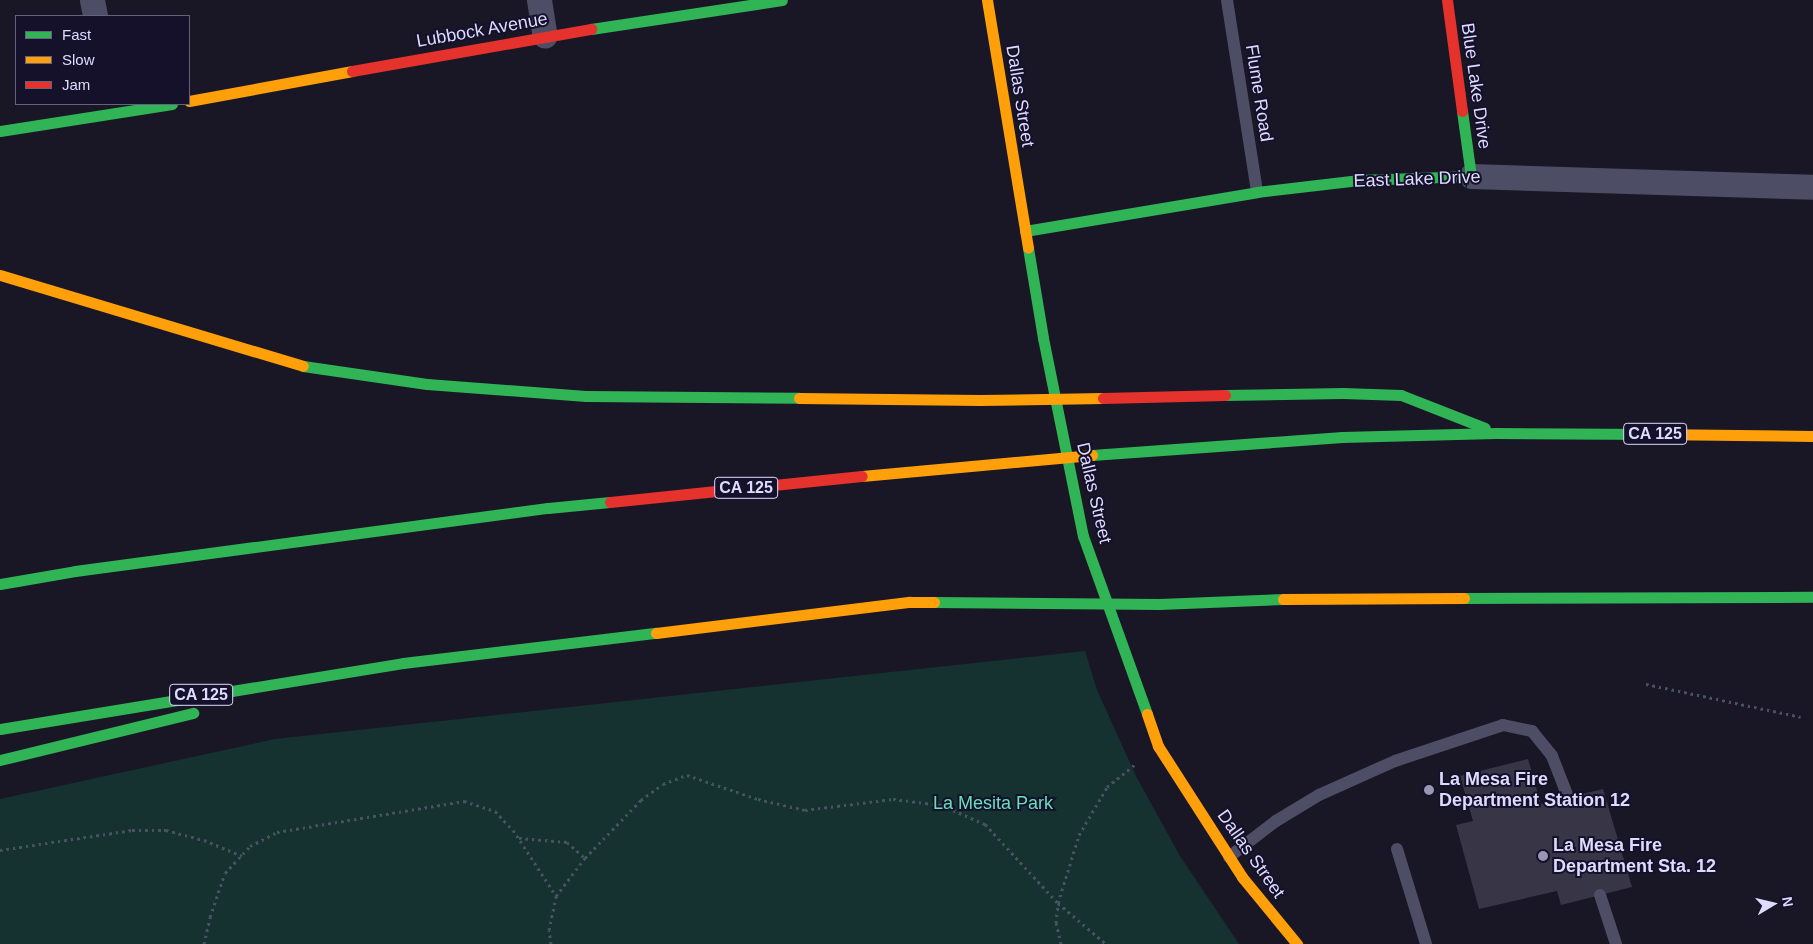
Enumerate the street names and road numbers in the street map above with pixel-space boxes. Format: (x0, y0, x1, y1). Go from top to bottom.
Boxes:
street label: Lubbock Avenue (414, 8, 550, 52)
street label: Blue Lake Drive (1456, 22, 1496, 150)
street label: Dallas Street (1001, 43, 1039, 149)
street label: Flume Road (1241, 43, 1277, 143)
street label: East Lake Drive (1353, 166, 1481, 192)
road number: CA 125 (1622, 420, 1688, 448)
street label: Dallas Street (1072, 440, 1116, 546)
road number: CA 125 (714, 474, 778, 502)
road number: CA 125 (168, 682, 234, 708)
street label: Dallas Street (1213, 806, 1289, 902)

